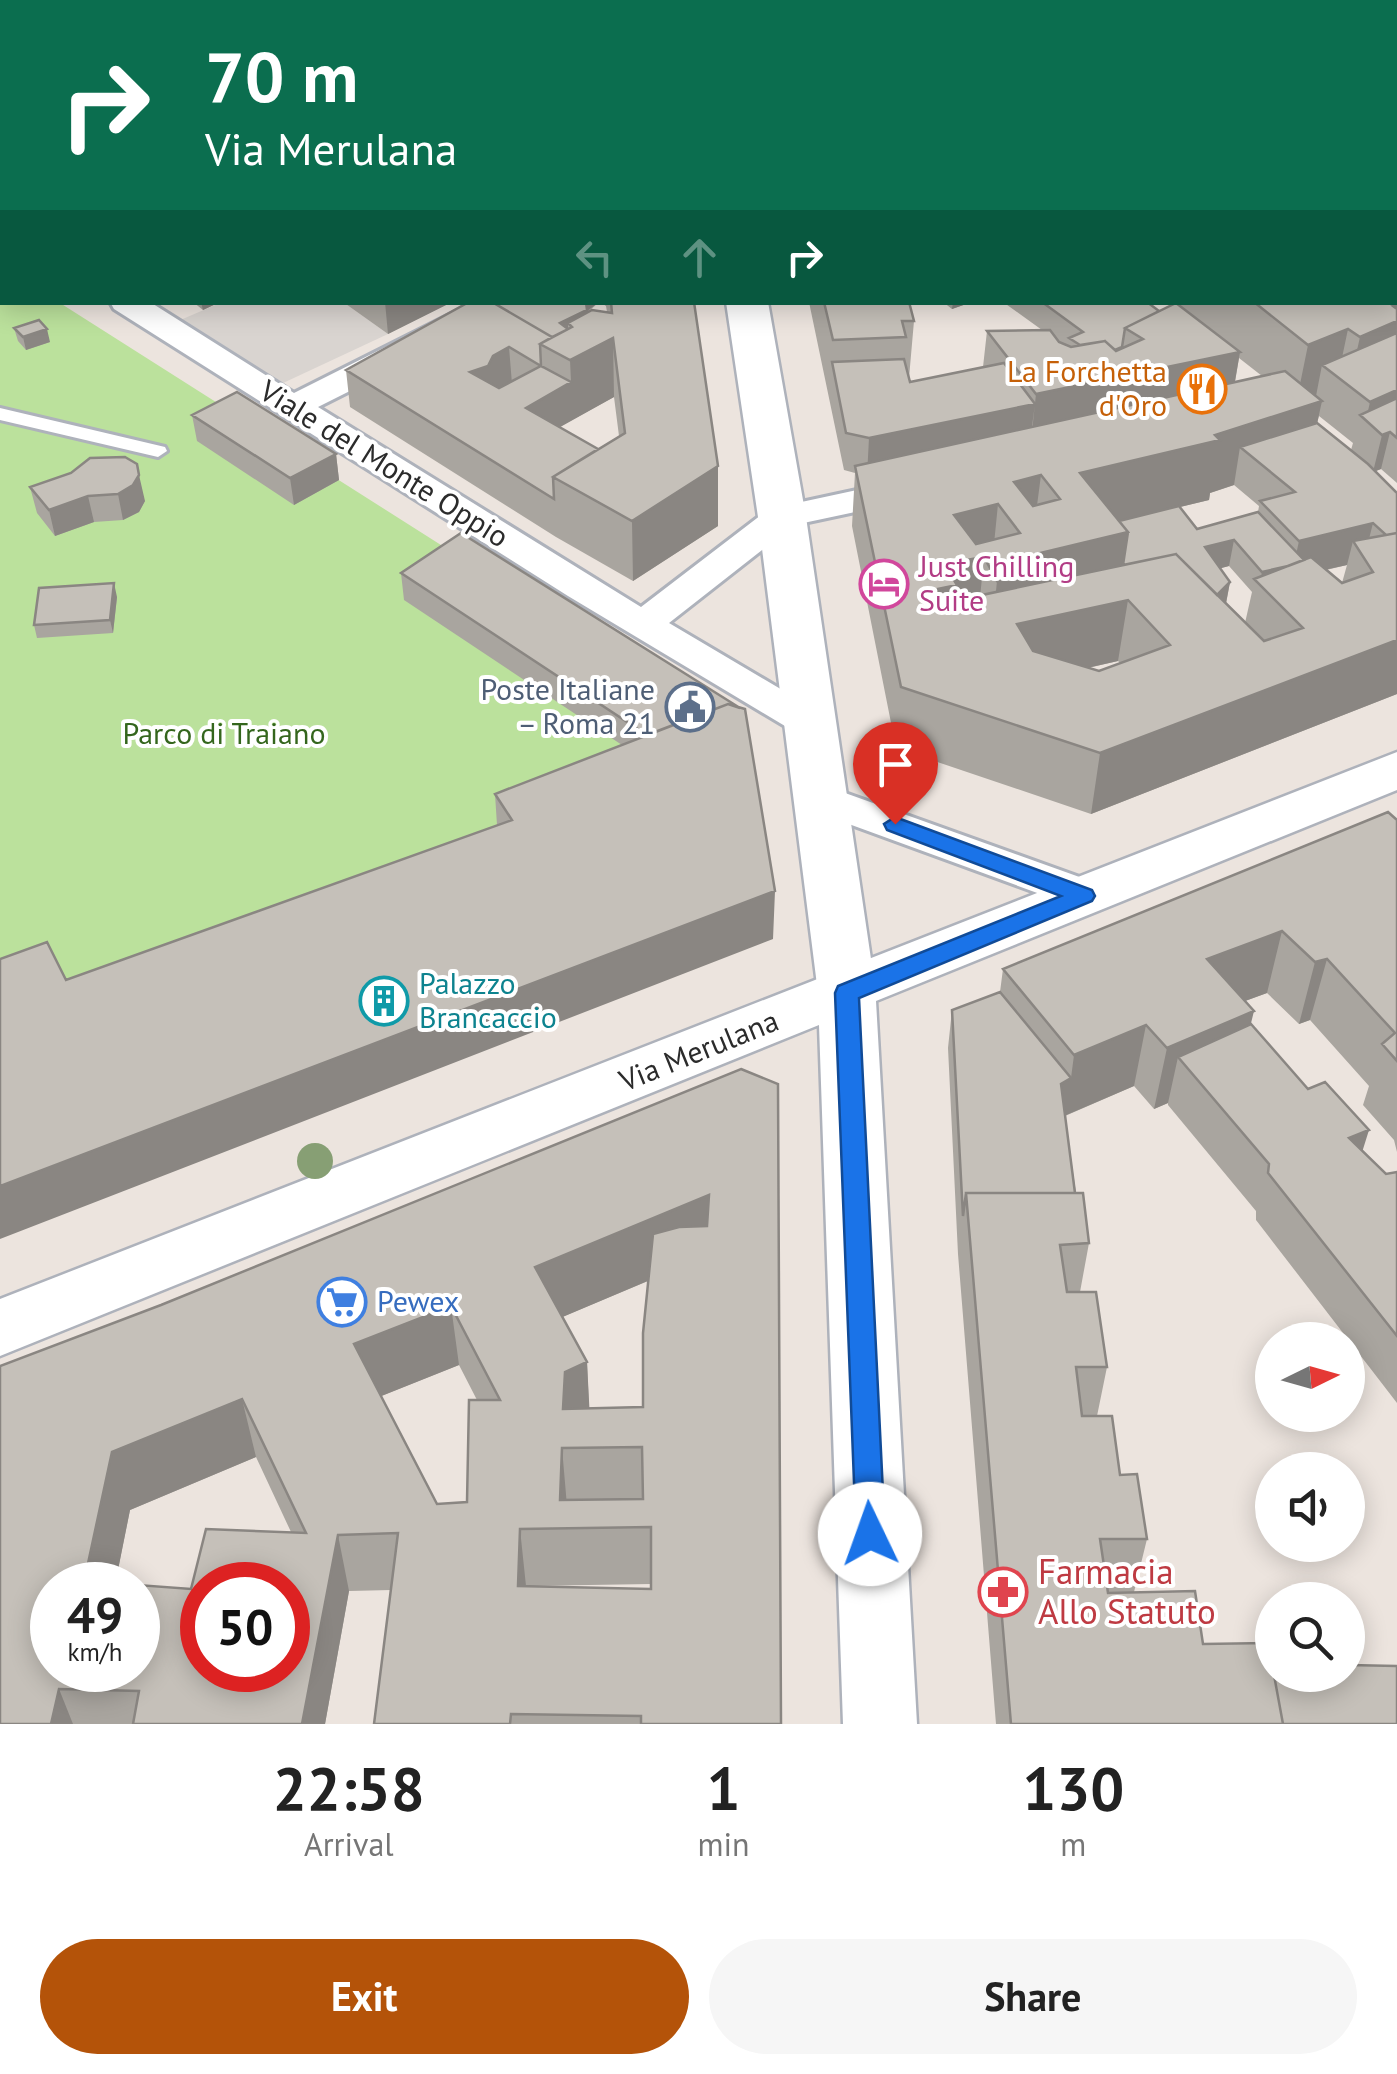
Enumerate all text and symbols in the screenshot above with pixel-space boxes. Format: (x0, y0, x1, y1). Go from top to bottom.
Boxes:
text: 70 m (205, 31, 358, 121)
icon: right (40, 40, 170, 170)
text: Via Merulana (205, 119, 457, 177)
icon: left (567, 230, 622, 285)
icon: ahead (672, 230, 727, 285)
icon: right (777, 230, 832, 285)
place label: La Forchetta d'Oro (1007, 351, 1167, 424)
restaurant icon: La Forchetta d'Oro (1176, 363, 1228, 415)
street label: Viale del Monte Oppio (252, 370, 517, 555)
place label: Just Chilling Suite (917, 546, 1074, 619)
hotel icon: Just Chilling Suite (858, 558, 910, 610)
place label: Poste Italiane – Roma 21 (480, 669, 655, 742)
public building icon: Poste Italiane – Roma 21 (664, 681, 716, 733)
park label: Parco di Traiano (123, 713, 325, 752)
pin (853, 722, 938, 825)
icon: arrive (868, 737, 923, 792)
place label: Palazzo Brancaccio (419, 963, 557, 1036)
building icon: Palazzo Brancaccio (358, 975, 410, 1027)
street label: Via Merulana (612, 1000, 784, 1100)
supermarket icon: Pewex (316, 1276, 368, 1328)
place label: Pewex (377, 1281, 459, 1320)
north arrow (1255, 1322, 1365, 1432)
map controls (1255, 1322, 1365, 1692)
button: sound (1255, 1452, 1365, 1562)
position arrow (818, 1482, 922, 1586)
place label: Farmacia Allo Statuto (1038, 1548, 1216, 1634)
speed limit sign: 50 (180, 1562, 310, 1692)
pharmacy icon: Farmacia Allo Statuto (977, 1566, 1029, 1618)
text: 49 (67, 1582, 123, 1647)
button: search (1255, 1582, 1365, 1692)
text: km/h (68, 1636, 122, 1668)
text: 22:58 (273, 1749, 425, 1827)
text: 1 (707, 1749, 741, 1827)
text: 130 (1022, 1749, 1124, 1827)
text: Arrival (304, 1823, 394, 1865)
text: min (698, 1823, 750, 1865)
text: m (1060, 1823, 1086, 1865)
button: Exit (40, 1939, 689, 2054)
button: Share (709, 1939, 1357, 2054)

